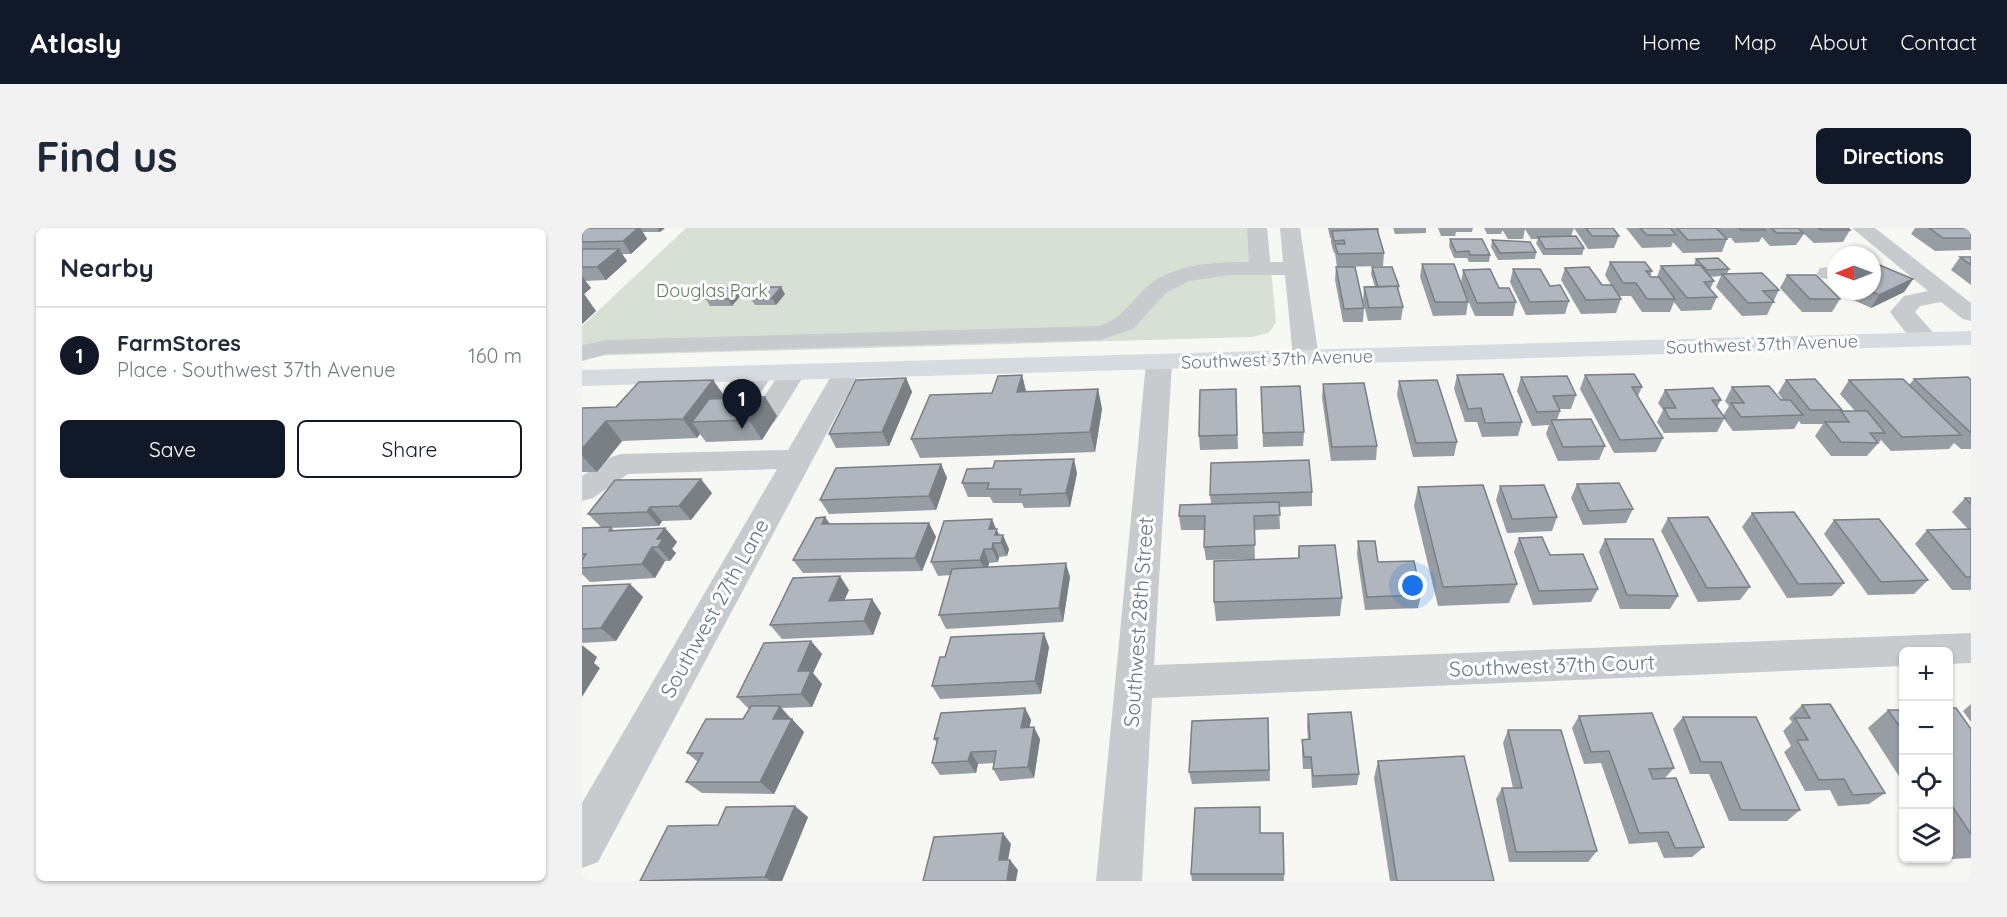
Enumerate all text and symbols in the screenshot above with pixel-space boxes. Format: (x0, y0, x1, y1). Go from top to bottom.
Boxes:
text: Atlasly (30, 25, 121, 60)
text: Home (1642, 29, 1701, 55)
text: Map (1734, 29, 1777, 55)
text: About (1810, 29, 1868, 55)
text: Contact (1901, 29, 1977, 55)
button: Directions (1816, 128, 1971, 184)
text: Find us (36, 130, 178, 183)
north arrow (1827, 246, 1881, 300)
text: Nearby (60, 251, 154, 284)
park label: Douglas Park (656, 279, 768, 302)
text: FarmStores (117, 329, 241, 357)
street label: Southwest 37th Avenue (1666, 329, 1858, 359)
text: 1 (76, 343, 83, 368)
text: 160 m (468, 343, 522, 368)
street label: Southwest 37th Avenue (1181, 344, 1373, 374)
text: Place · Southwest 37th Avenue (117, 357, 396, 382)
pin: 1 (722, 380, 762, 429)
button: Save (60, 420, 285, 478)
button: Share (297, 420, 522, 478)
street label: Southwest 27th Lane (654, 514, 774, 702)
street label: Southwest 28th Street (1118, 516, 1158, 728)
your location (1398, 571, 1427, 600)
map controls (1899, 647, 1953, 863)
button: + (1899, 647, 1953, 701)
street label: Southwest 37th Court (1449, 648, 1655, 682)
button: − (1899, 701, 1953, 755)
button: locate (1899, 755, 1953, 809)
button: layers (1899, 809, 1953, 863)

